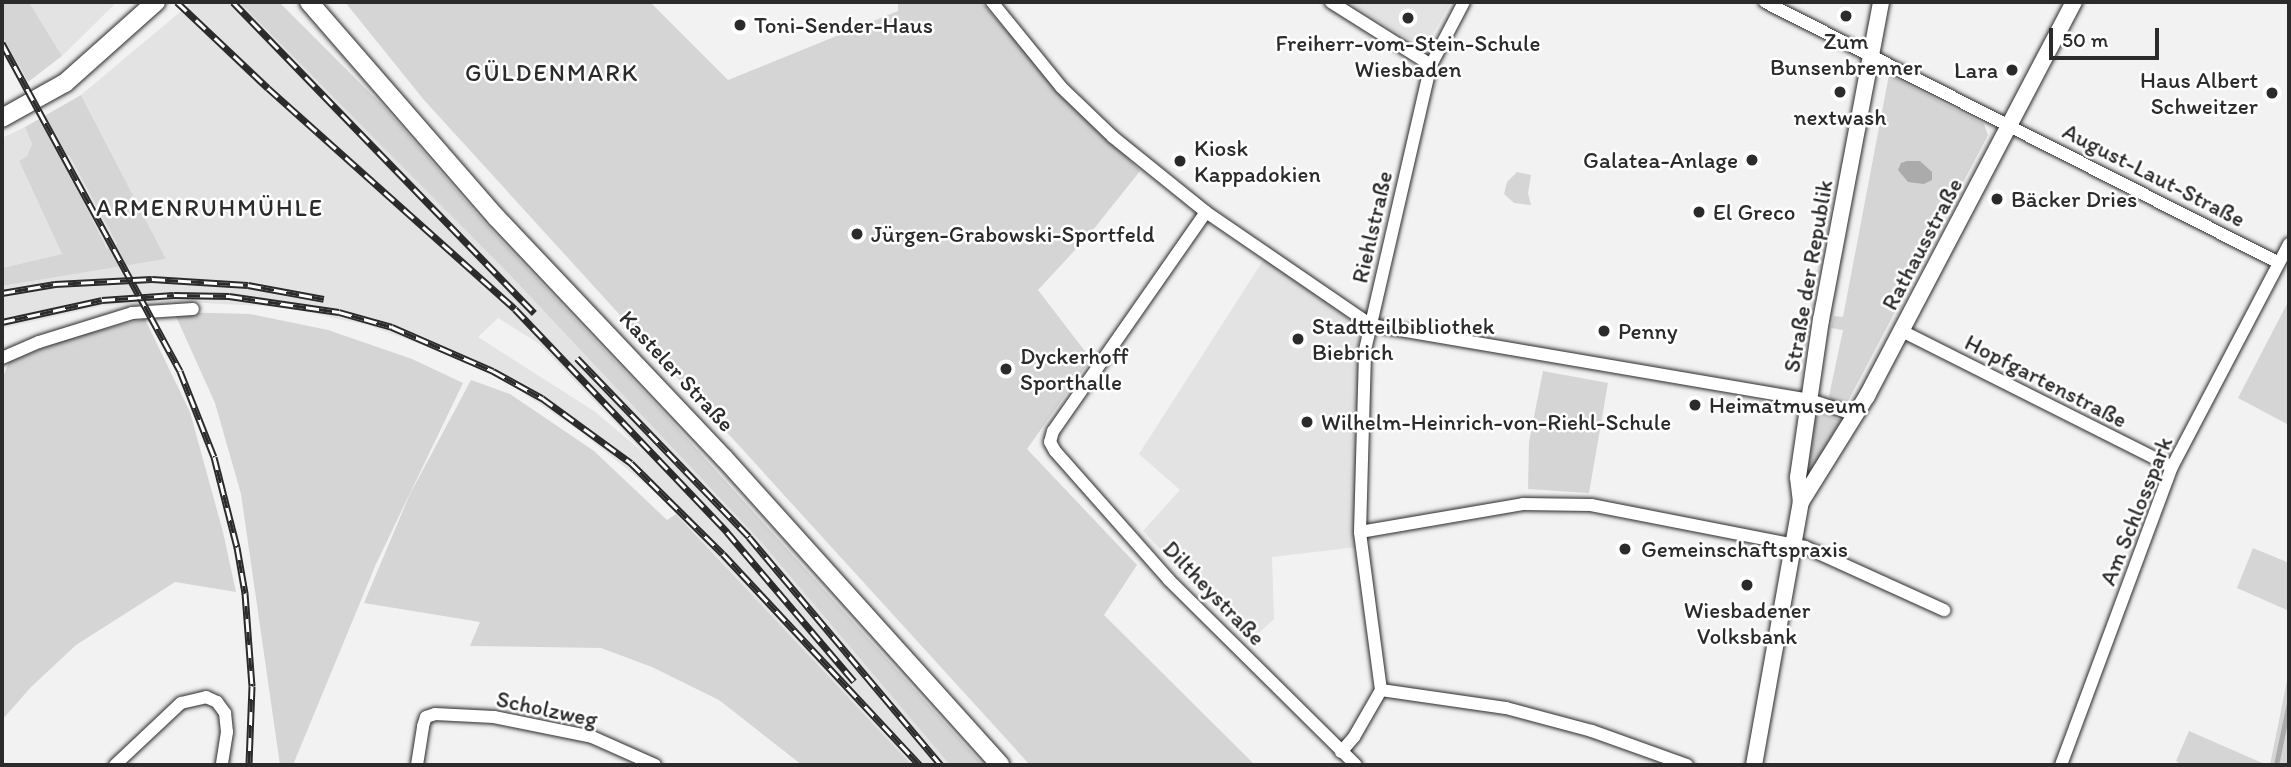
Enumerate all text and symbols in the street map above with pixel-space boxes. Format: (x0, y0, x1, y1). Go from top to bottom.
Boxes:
marker: Zum Bunsenbrenner (1838, 8, 1854, 24)
marker: Freiherr-vom-Stein-Schule Wiesbaden (1400, 10, 1416, 26)
place label: Toni-Sender-Haus (754, 11, 933, 39)
scale bar (2053, 14, 2163, 58)
marker: Toni-Sender-Haus (732, 17, 748, 33)
place label: Zum Bunsenbrenner (1770, 27, 1922, 81)
text: 50 m (2062, 27, 2108, 52)
place label: Freiherr-vom-Stein-Schule Wiesbaden (1276, 29, 1540, 83)
place label: Lara (1954, 56, 1998, 84)
district label: GÜLDENMARK (466, 59, 638, 87)
marker: Lara (2004, 62, 2020, 78)
place label: Haus Albert Schweitzer (2140, 66, 2258, 120)
marker: nextwash (1832, 84, 1848, 100)
marker: Haus Albert Schweitzer (2264, 85, 2280, 101)
place label: nextwash (1794, 103, 1886, 131)
street label: August-Laut-Straße (2058, 117, 2250, 233)
place label: Kiosk Kappadokien (1194, 134, 1321, 188)
place label: Galatea-Anlage (1583, 146, 1738, 174)
marker: Galatea-Anlage (1744, 152, 1760, 168)
marker: Kiosk Kappadokien (1172, 153, 1188, 169)
street label: Riehlstraße (1346, 168, 1398, 286)
street label: Rathausstraße (1876, 173, 1968, 315)
street label: Straße der Republik (1777, 177, 1839, 375)
place label: Bäcker Dries (2011, 185, 2137, 213)
marker: Bäcker Dries (1989, 191, 2005, 207)
district label: ARMENRUHMÜHLE (97, 194, 323, 222)
place label: El Greco (1713, 198, 1796, 226)
marker: El Greco (1691, 204, 1707, 220)
place label: Jürgen-Grabowski-Sportfeld (871, 220, 1155, 248)
marker: Jürgen-Grabowski-Sportfeld (849, 226, 865, 242)
street label: Kasteler Straße (614, 305, 740, 437)
place label: Stadtteilbibliothek Biebrich (1312, 312, 1495, 366)
place label: Penny (1618, 317, 1678, 345)
marker: Penny (1596, 323, 1612, 339)
street label: Hopfgartenstraße (1960, 328, 2132, 434)
marker: Stadtteilbibliothek Biebrich (1290, 331, 1306, 347)
place label: Dyckerhoff Sporthalle (1020, 342, 1129, 396)
marker: Dyckerhoff Sporthalle (998, 361, 1014, 377)
place label: Heimatmuseum (1709, 391, 1866, 419)
marker: Heimatmuseum (1687, 397, 1703, 413)
place label: Wilhelm-Heinrich-von-Riehl-Schule (1321, 408, 1671, 436)
marker: Wilhelm-Heinrich-von-Riehl-Schule (1299, 414, 1315, 430)
street label: Am Schlosspark (2094, 433, 2178, 589)
street label: Diltheystraße (1157, 535, 1271, 651)
place label: Gemeinschaftspraxis (1641, 535, 1848, 563)
marker: Gemeinschaftspraxis (1615, 539, 1635, 559)
marker: Wiesbadener Volksbank (1739, 577, 1755, 593)
place label: Wiesbadener Volksbank (1684, 596, 1810, 650)
street label: Scholzweg (494, 685, 600, 733)

